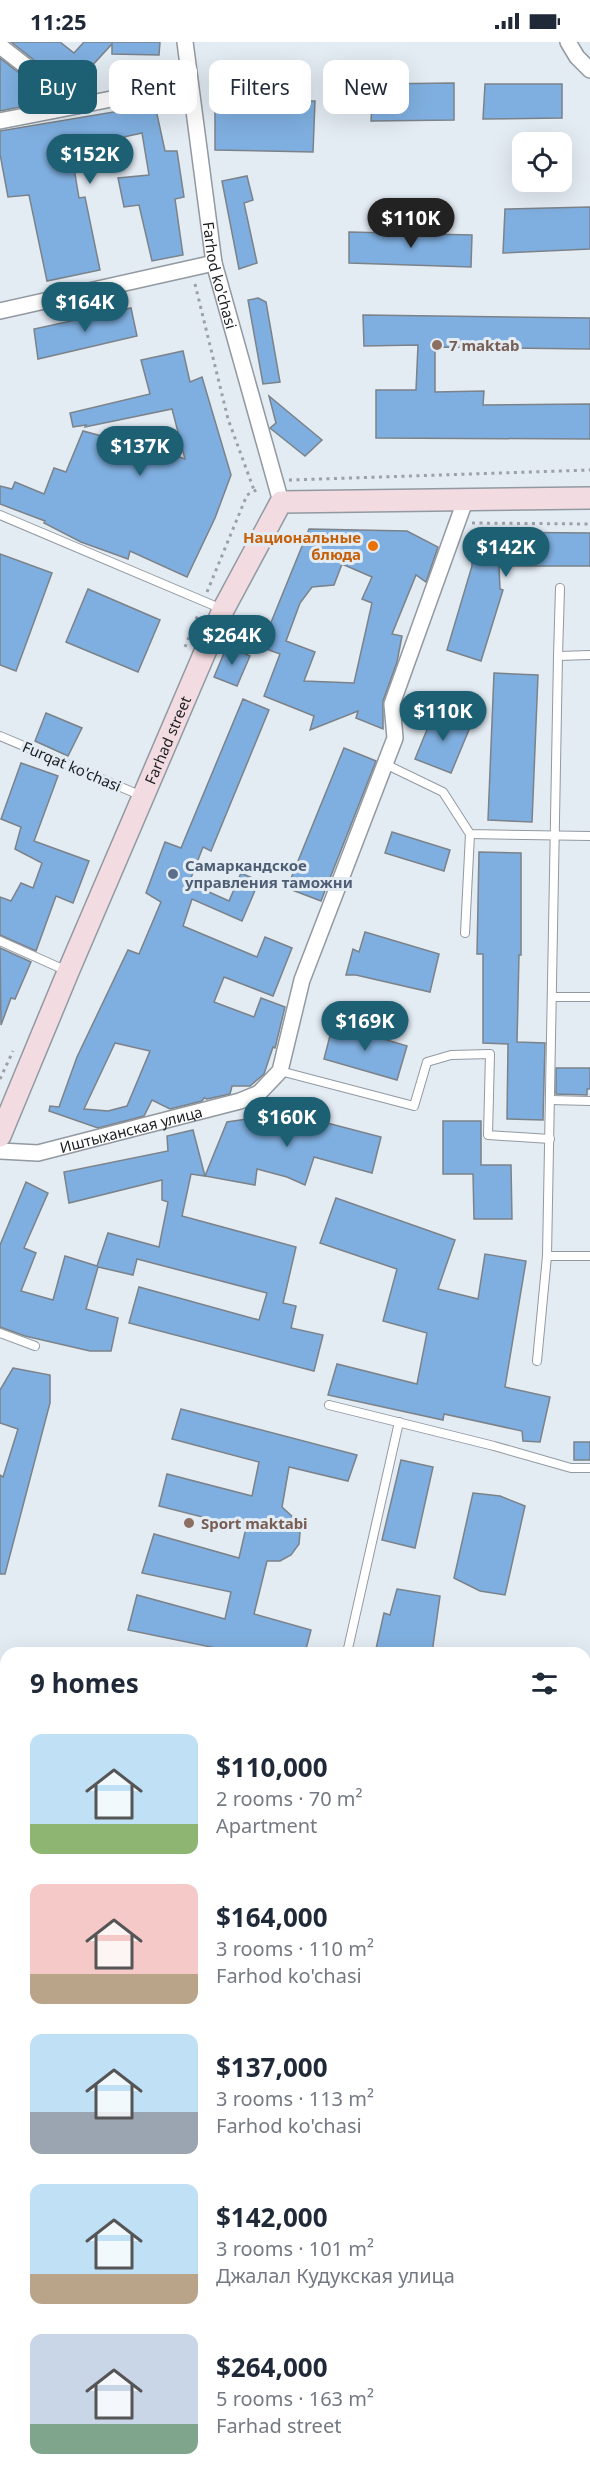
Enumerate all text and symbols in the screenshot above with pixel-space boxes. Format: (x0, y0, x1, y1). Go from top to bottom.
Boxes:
text: 11:25 (30, 6, 87, 36)
chip: Buy (18, 60, 97, 114)
chip: Rent (109, 60, 197, 114)
chip: Filters (209, 60, 311, 114)
chip: New (323, 60, 409, 114)
map controls (512, 132, 572, 192)
button: locate (512, 132, 572, 192)
pin: $152K (48, 134, 132, 185)
text: $152K (60, 140, 120, 167)
pin: $110K (369, 198, 453, 249)
text: $110K (381, 204, 441, 231)
street label: Farhod ko'chasi (199, 220, 242, 331)
pin: $164K (43, 282, 127, 333)
text: $164K (55, 288, 115, 315)
place label: 7 maktab (449, 335, 519, 355)
marker: 7 maktab (430, 338, 444, 352)
pin: $137K (98, 426, 182, 477)
text: $137K (110, 432, 170, 459)
place label: Национальные блюда (243, 527, 361, 564)
pin: $142K (464, 527, 548, 578)
text: $142K (476, 533, 536, 560)
marker: Национальные блюда (366, 539, 380, 553)
pin: $264K (190, 615, 274, 666)
text: $264K (202, 621, 262, 648)
pin: $110K (401, 691, 485, 742)
street label: Farhad street (140, 692, 195, 787)
text: $110K (413, 697, 473, 724)
street label: Furqat ko'chasi (20, 736, 124, 796)
place label: Самаркандское управления таможни (184, 855, 353, 892)
marker: Самаркандское управления таможни (166, 867, 180, 881)
pin: $169K (323, 1001, 407, 1052)
text: $169K (335, 1007, 395, 1034)
pin: $160K (245, 1097, 329, 1148)
street label: Иштыханская улица (57, 1101, 204, 1157)
text: $160K (257, 1103, 317, 1130)
place label: Sport maktabi (201, 1513, 308, 1533)
marker: Sport maktabi (182, 1516, 196, 1530)
text: 9 homes (30, 1665, 139, 1701)
icon: filters (528, 1667, 561, 1700)
text: $110,000 (216, 1749, 328, 1785)
icon: home (78, 1758, 150, 1830)
text: 2 rooms · 70 m² (216, 1785, 363, 1812)
text: Apartment (216, 1812, 317, 1839)
text: $164,000 (216, 1899, 328, 1935)
icon: home (78, 1908, 150, 1980)
text: 3 rooms · 110 m² (216, 1935, 374, 1962)
text: Farhod ko'chasi (216, 1962, 362, 1989)
text: $137,000 (216, 2049, 328, 2085)
icon: home (78, 2058, 150, 2130)
text: 3 rooms · 113 m² (216, 2085, 374, 2112)
text: Farhod ko'chasi (216, 2112, 362, 2139)
text: $142,000 (216, 2199, 328, 2235)
icon: home (78, 2208, 150, 2280)
text: 3 rooms · 101 m² (216, 2235, 374, 2262)
text: Джалал Кудукская улица (216, 2262, 455, 2289)
text: $264,000 (216, 2349, 328, 2385)
icon: home (78, 2358, 150, 2430)
text: 5 rooms · 163 m² (216, 2385, 374, 2412)
text: Farhad street (216, 2412, 341, 2439)

